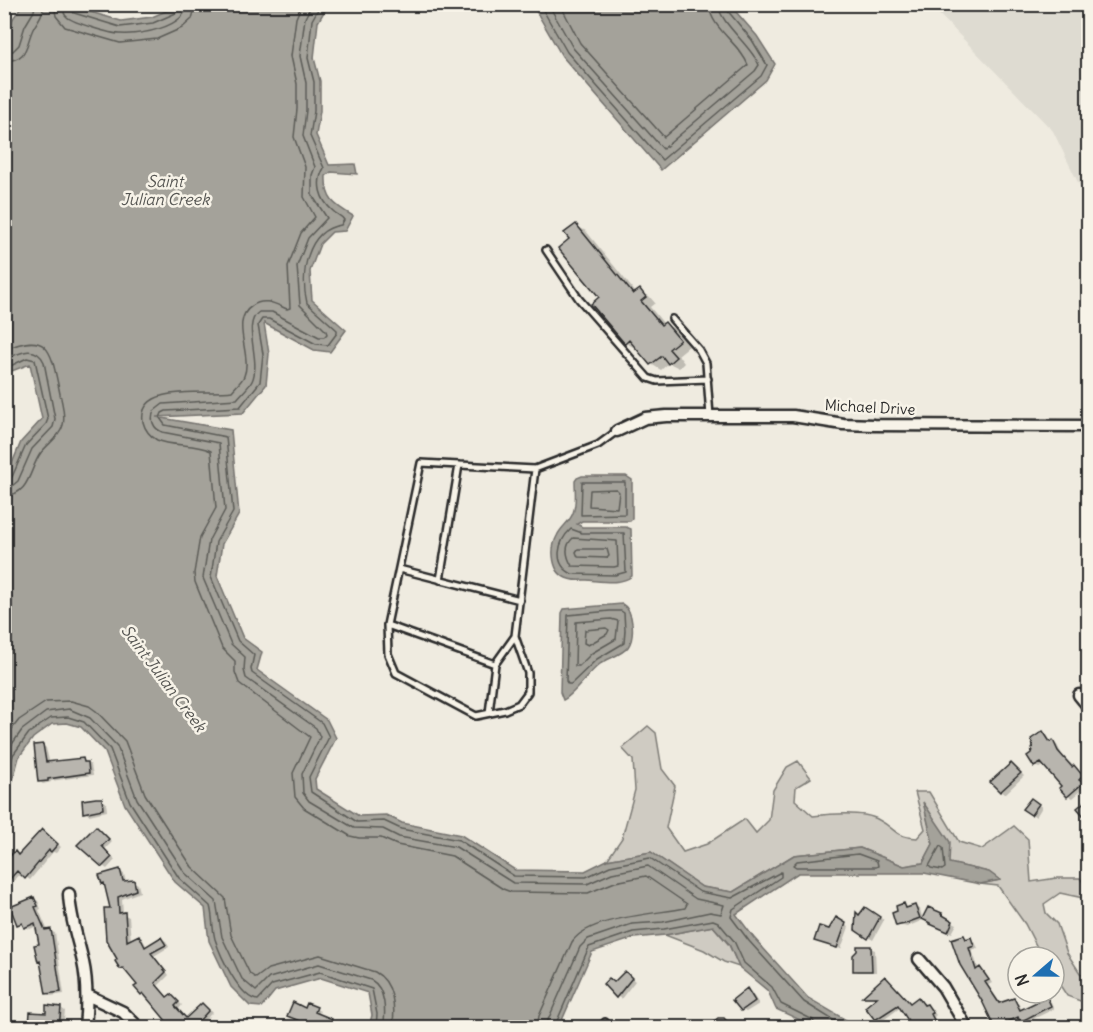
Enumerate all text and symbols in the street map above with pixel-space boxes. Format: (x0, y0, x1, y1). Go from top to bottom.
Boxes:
water label: Saint Julian Creek (121, 171, 211, 209)
street label: Michael Drive (824, 395, 916, 419)
water label: Saint Julian Creek (117, 621, 212, 737)
north arrow (1006, 945, 1066, 1005)
text: N (1011, 972, 1033, 989)

